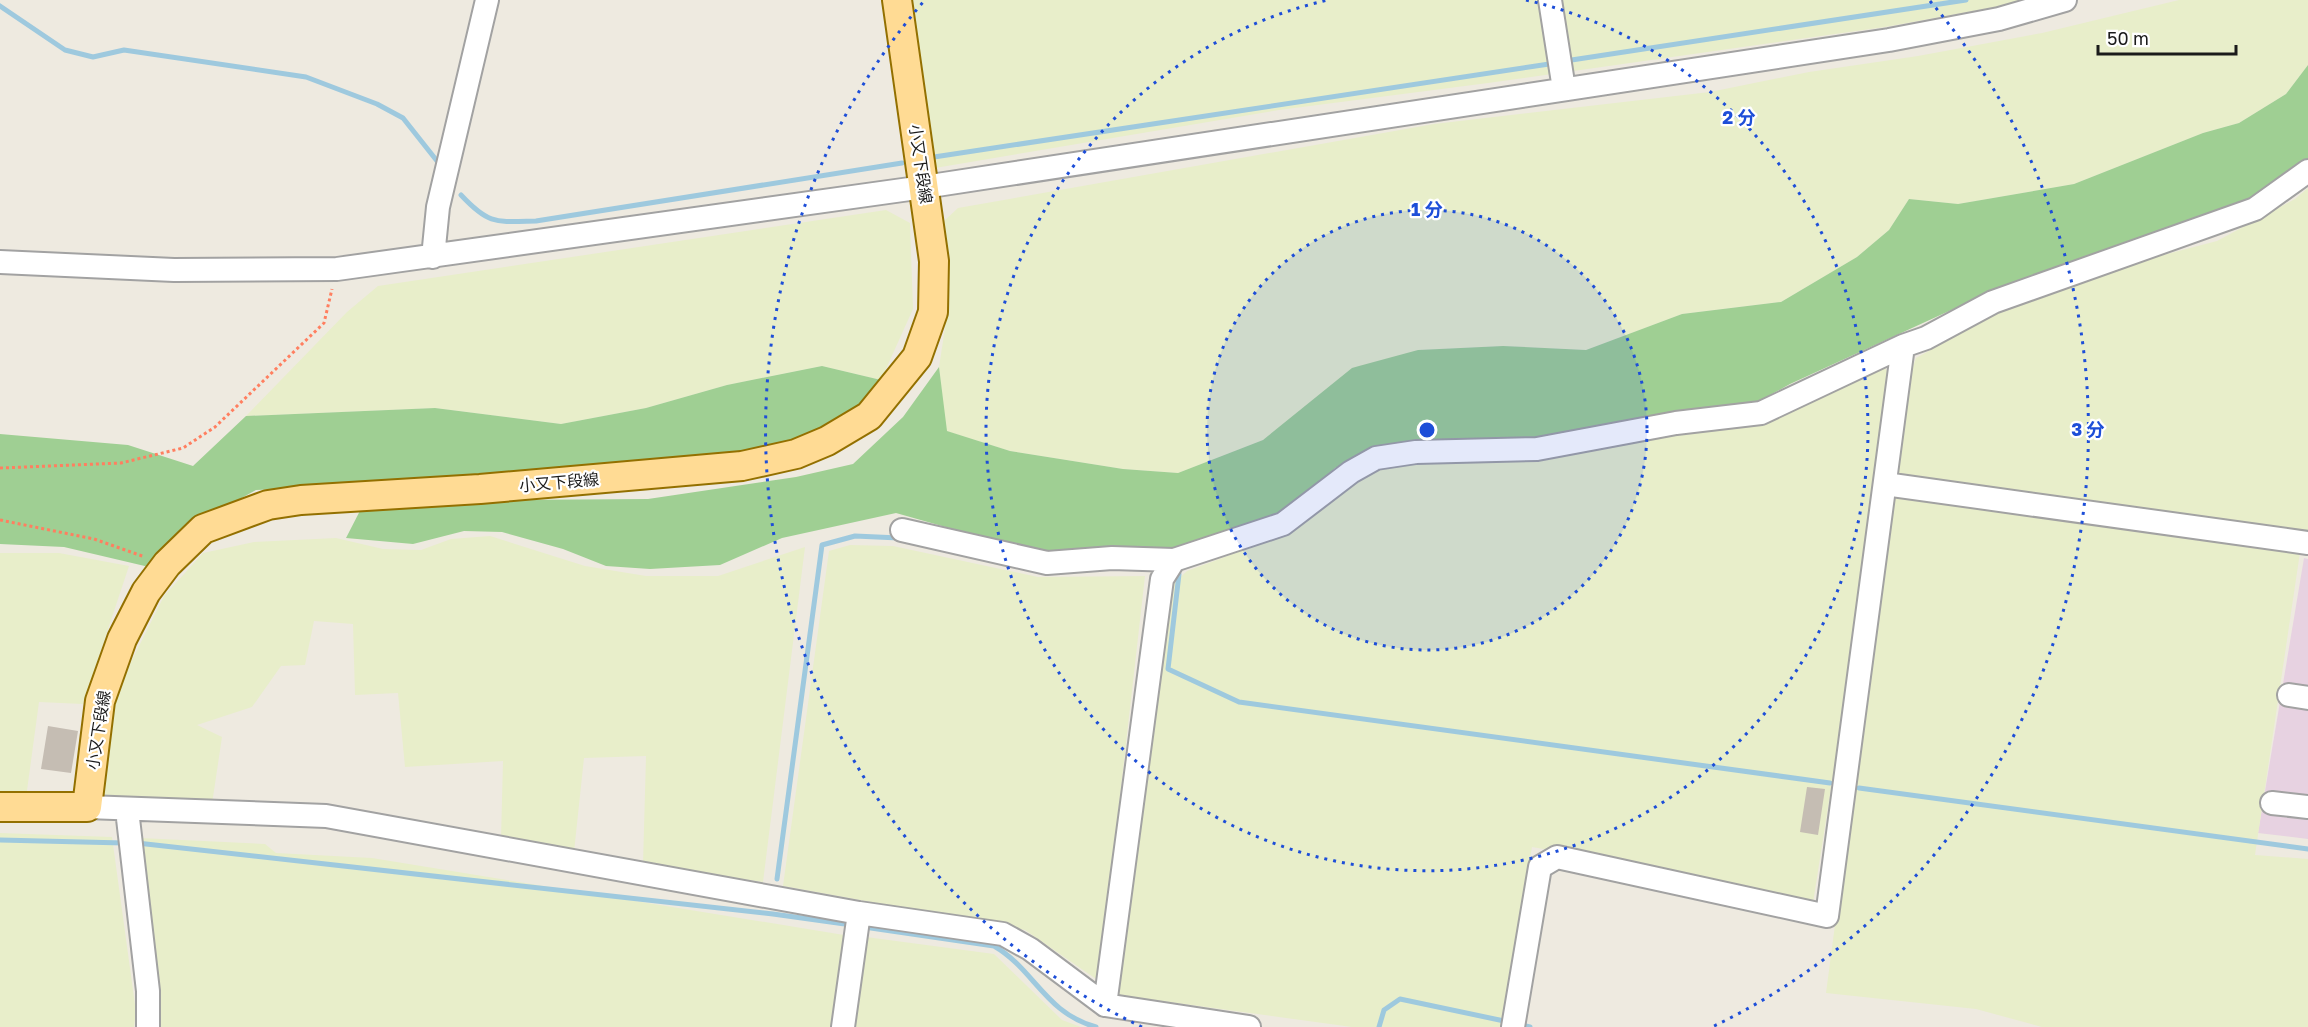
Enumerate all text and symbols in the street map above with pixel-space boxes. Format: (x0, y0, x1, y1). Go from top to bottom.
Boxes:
scale bar (2098, 18, 2236, 56)
text: 50 m (2107, 27, 2149, 49)
text: 2 分 (1722, 106, 1756, 128)
street label: 小又下段線 (906, 123, 936, 205)
text: 1 分 (1411, 198, 1443, 220)
text: 3 分 (2071, 418, 2105, 440)
centre of rings (1417, 420, 1437, 440)
street label: 小又下段線 (518, 469, 600, 495)
street label: 小又下段線 (82, 689, 114, 771)

